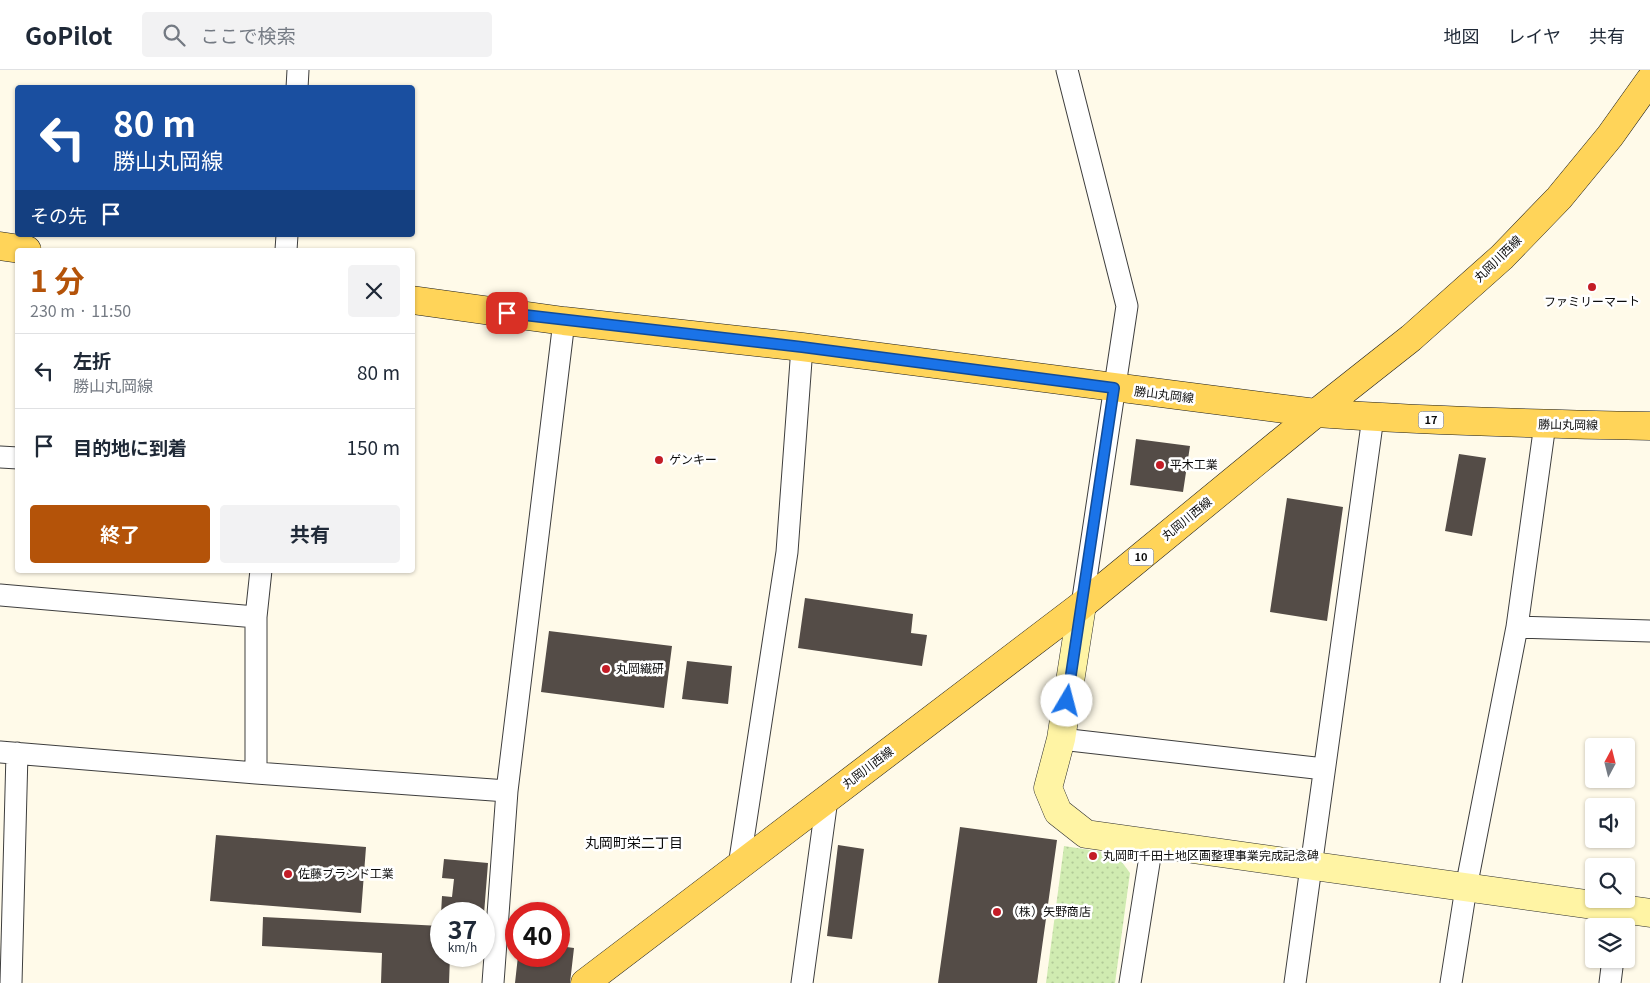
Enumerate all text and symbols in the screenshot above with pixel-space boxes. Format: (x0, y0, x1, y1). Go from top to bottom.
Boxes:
search box (142, 12, 492, 57)
text: GoPilot (25, 17, 112, 52)
icon: search (160, 21, 188, 49)
text: ここで検索 (200, 21, 295, 48)
text: 地図 (1444, 22, 1480, 48)
text: レイヤ (1508, 22, 1561, 48)
text: 共有 (1589, 22, 1625, 48)
text: 80 m (113, 96, 196, 147)
icon: left (30, 105, 95, 170)
text: 勝山丸岡線 (113, 143, 223, 175)
icon: arrive (97, 200, 125, 228)
text: その先 (30, 201, 87, 228)
street label: 丸岡川西線 (1469, 231, 1524, 285)
text: 1 分 (30, 257, 85, 301)
button: close (348, 265, 400, 317)
marker: ファミリーマート (1586, 281, 1598, 293)
pin (486, 292, 528, 334)
place label: ファミリーマート (1544, 292, 1640, 309)
text: 230 m · 11:50 (30, 298, 131, 322)
icon: arrive (493, 299, 521, 327)
text: 左折 (73, 346, 111, 373)
icon: left (30, 357, 58, 385)
text: 80 m (357, 358, 400, 385)
text: 勝山丸岡線 (73, 373, 153, 397)
street label: 勝山丸岡線 (1133, 381, 1195, 406)
road number: 17 (1418, 412, 1444, 428)
street label: 勝山丸岡線 (1538, 414, 1598, 433)
icon: arrive (30, 432, 58, 460)
text: 目的地に到着 (73, 433, 187, 460)
text: 150 m (347, 433, 400, 460)
place label: ゲンキー (669, 450, 717, 467)
marker: ゲンキー (653, 454, 665, 466)
place label: 平木工業 (1170, 455, 1218, 472)
marker: 平木工業 (1154, 459, 1166, 471)
street label: 丸岡川西線 (1157, 492, 1215, 543)
button: 終了 (30, 505, 210, 563)
button: 共有 (220, 505, 400, 563)
road number: 10 (1128, 548, 1154, 566)
place label: 丸岡繊研 (616, 659, 664, 676)
marker: 丸岡繊研 (600, 663, 612, 675)
position arrow (1040, 674, 1092, 726)
north arrow (1585, 738, 1635, 788)
map controls (1585, 738, 1635, 968)
street label: 丸岡川西線 (838, 742, 896, 792)
button: sound (1585, 798, 1635, 848)
district label: 丸岡町栄二丁目 (585, 832, 683, 852)
place label: 丸岡町千田土地区画整理事業完成記念碑 (1103, 846, 1319, 863)
marker: 丸岡町千田土地区画整理事業完成記念碑 (1087, 850, 1099, 862)
button: search (1585, 858, 1635, 908)
place label: 佐藤ブランド工業 (298, 864, 394, 881)
marker: 佐藤ブランド工業 (282, 868, 294, 880)
speed limit sign: 40 (505, 902, 570, 967)
place label: （株）矢野商店 (1007, 902, 1091, 919)
marker: （株）矢野商店 (991, 906, 1003, 918)
text: 37 (448, 910, 477, 946)
button: layers (1585, 918, 1635, 968)
text: km/h (448, 938, 477, 955)

